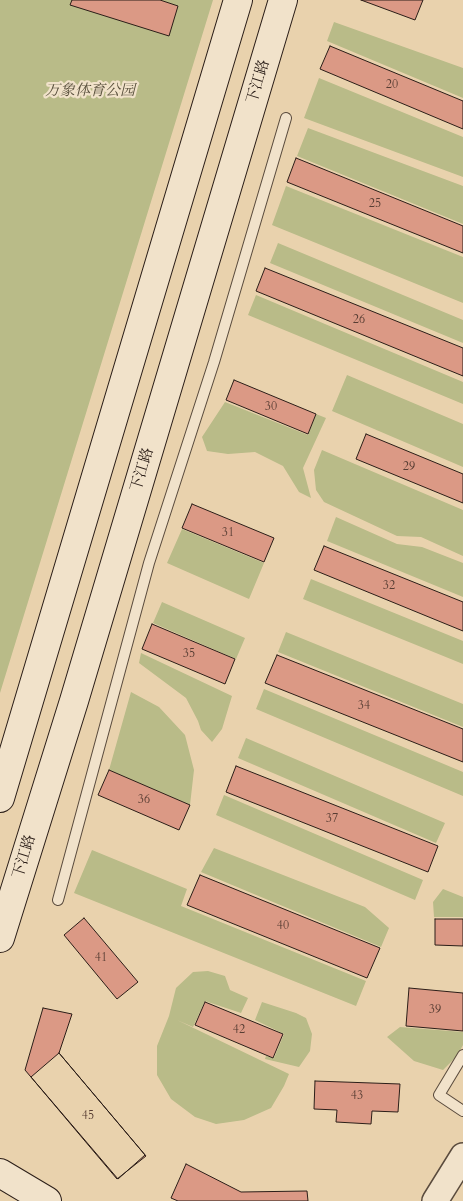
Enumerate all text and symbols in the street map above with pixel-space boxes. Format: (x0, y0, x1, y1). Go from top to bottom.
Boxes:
street label: 下江路 (244, 58, 274, 106)
house number: 20 (386, 78, 398, 92)
park label: 万象体育公园 (45, 83, 135, 101)
house number: 25 (369, 197, 381, 211)
house number: 26 (353, 313, 365, 327)
house number: 30 (265, 400, 277, 414)
street label: 下江路 (128, 446, 158, 494)
house number: 29 (403, 460, 415, 474)
house number: 31 (222, 526, 234, 540)
house number: 32 (383, 579, 395, 593)
house number: 35 (183, 647, 195, 661)
house number: 34 (358, 699, 370, 713)
house number: 36 (138, 793, 150, 807)
house number: 37 (326, 812, 338, 826)
street label: 下江路 (10, 833, 40, 881)
house number: 40 (277, 919, 289, 933)
house number: 41 (95, 951, 107, 965)
house number: 39 (429, 1003, 441, 1017)
house number: 42 (233, 1023, 245, 1037)
house number: 43 (351, 1089, 363, 1103)
house number: 45 (82, 1109, 94, 1123)

